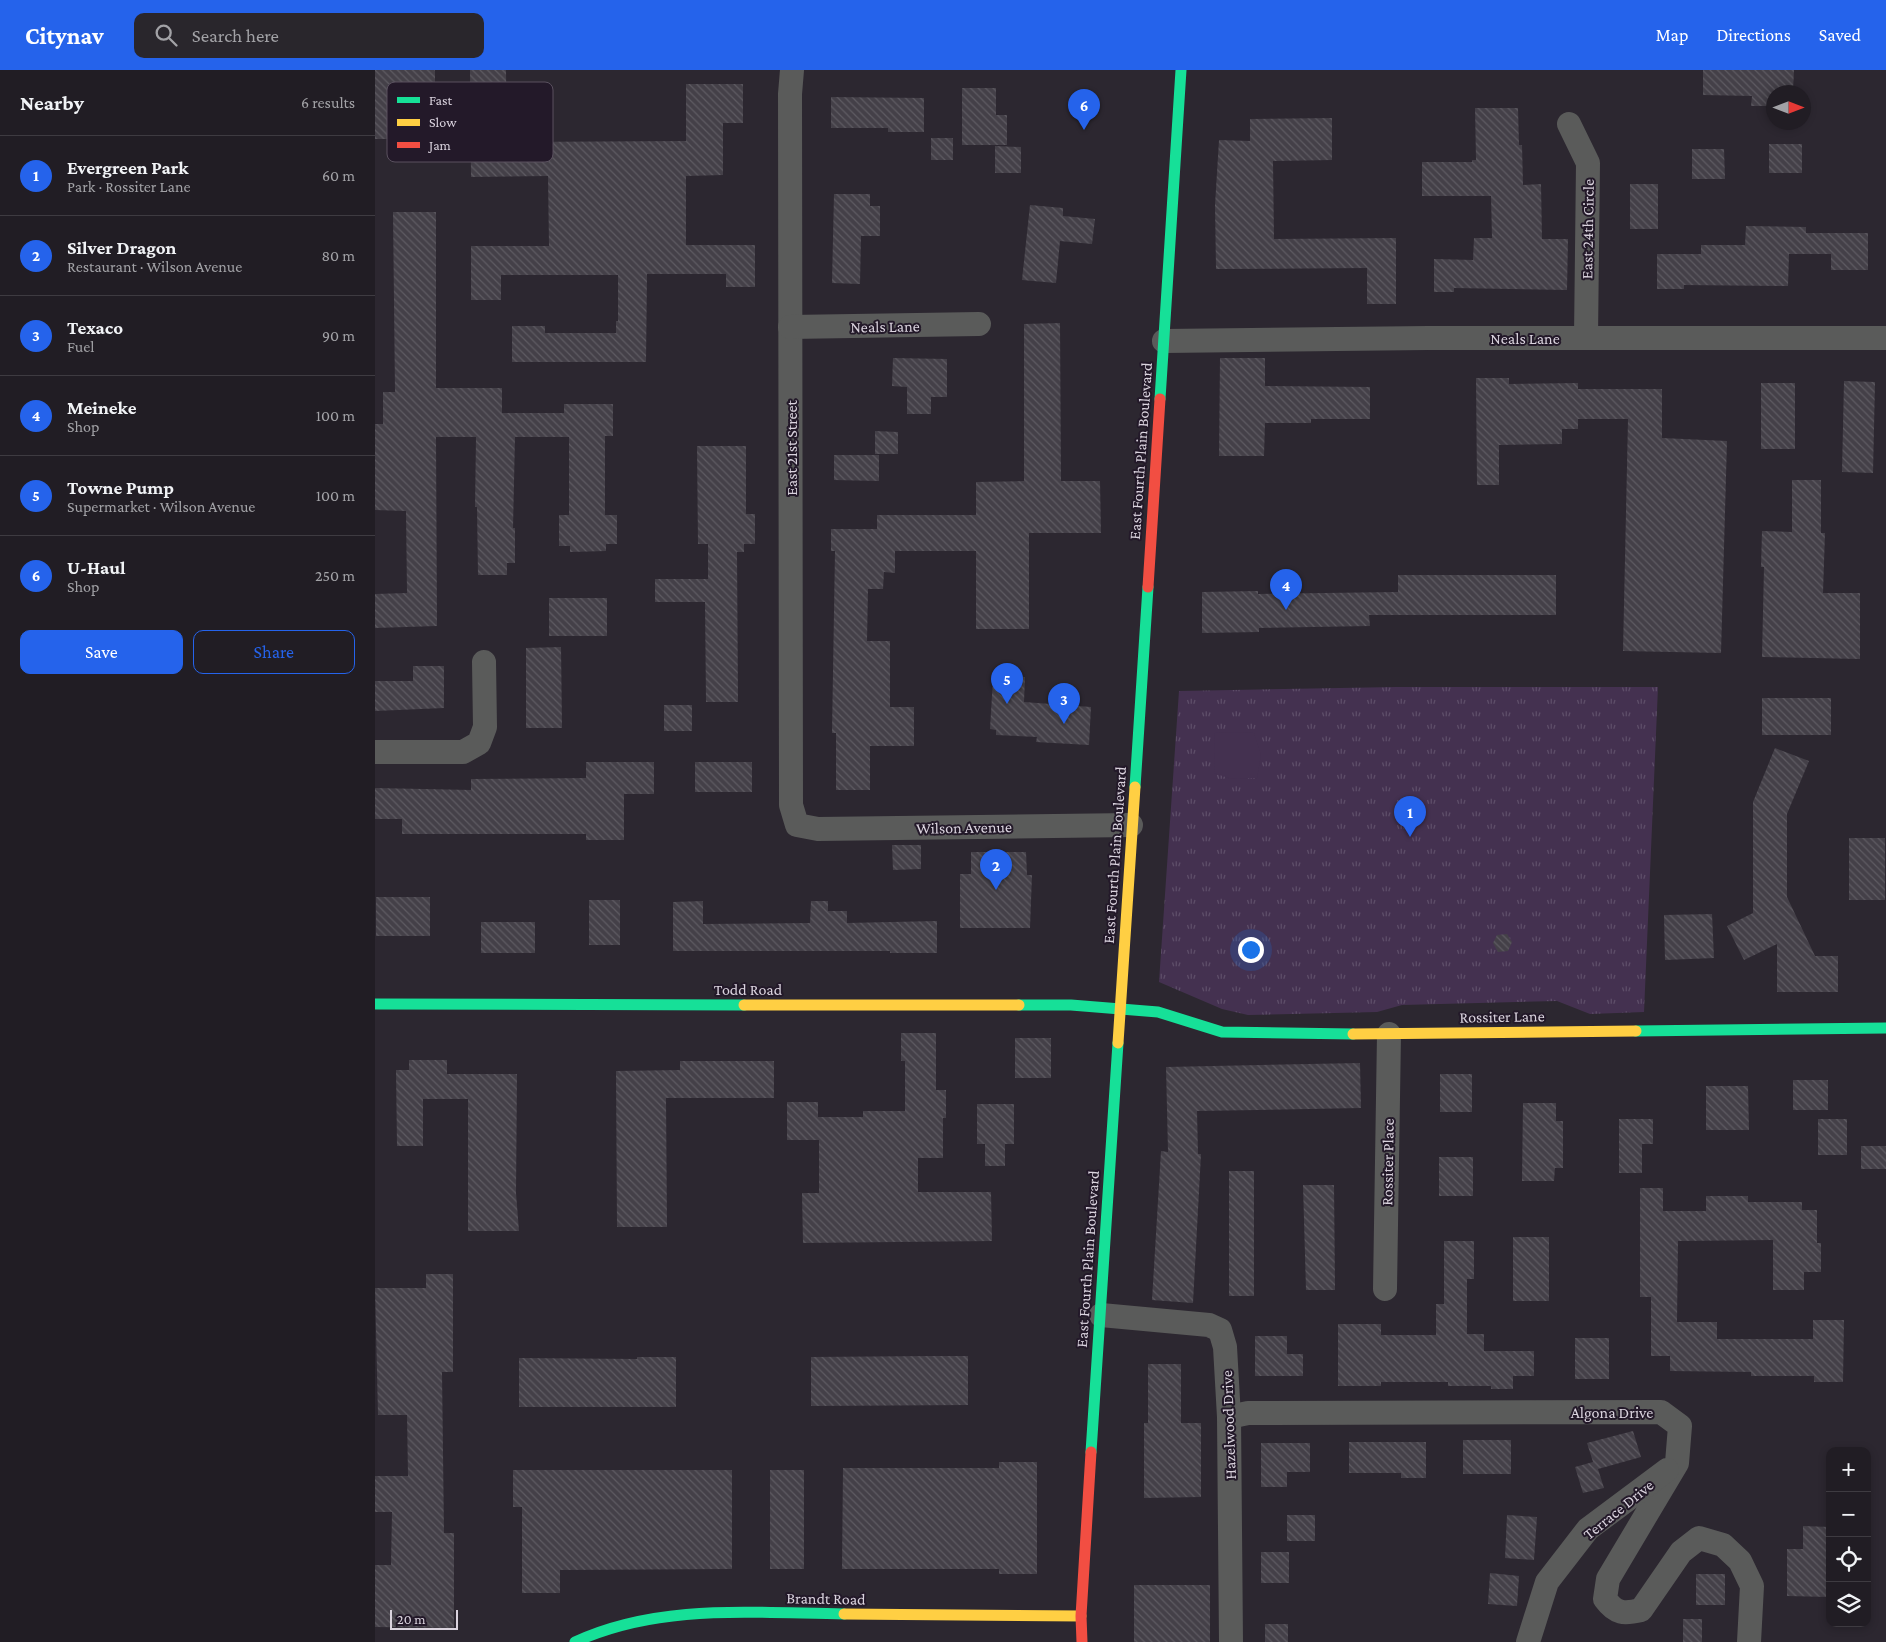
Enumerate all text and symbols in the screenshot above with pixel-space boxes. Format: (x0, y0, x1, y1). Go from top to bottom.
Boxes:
search box (134, 13, 484, 58)
icon: search (152, 21, 180, 49)
text: Citynav (25, 22, 104, 49)
text: Search here (192, 25, 279, 46)
text: Map (1656, 25, 1688, 45)
text: Directions (1716, 25, 1791, 45)
text: Saved (1819, 25, 1861, 45)
legend (387, 82, 553, 162)
north arrow (1766, 85, 1811, 130)
pin: 6 (1068, 89, 1100, 130)
text: Nearby (20, 91, 84, 115)
text: Fast (429, 92, 453, 108)
text: 6 results (301, 94, 355, 111)
text: Slow (429, 114, 457, 130)
text: Jam (427, 137, 451, 153)
text: Evergreen Park (67, 157, 189, 178)
text: 1 (33, 167, 39, 184)
text: 60 m (322, 167, 355, 184)
text: Park · Rossiter Lane (67, 178, 191, 195)
street label: East 24th Circle (1578, 179, 1597, 279)
text: Silver Dragon (67, 237, 176, 258)
text: 2 (32, 247, 40, 264)
text: 80 m (321, 247, 355, 264)
text: Restaurant · Wilson Avenue (67, 258, 242, 275)
text: Texaco (67, 317, 123, 338)
street label: Neals Lane (850, 317, 920, 336)
text: 3 (32, 327, 40, 344)
text: 90 m (322, 327, 355, 344)
street label: Neals Lane (1490, 330, 1560, 347)
text: Fuel (67, 338, 94, 355)
street label: East Fourth Plain Boulevard (1126, 361, 1155, 540)
text: Meineke (67, 397, 137, 418)
street label: East 21st Street (783, 399, 800, 496)
text: 4 (32, 407, 40, 424)
text: 100 m (316, 407, 355, 424)
text: Shop (67, 418, 99, 435)
text: Towne Pump (67, 477, 174, 498)
text: 5 (32, 487, 40, 504)
text: 100 m (316, 487, 355, 504)
text: Supermarket · Wilson Avenue (67, 498, 255, 515)
text: U-Haul (67, 557, 126, 578)
text: 6 (32, 567, 40, 584)
text: 250 m (315, 567, 355, 584)
pin: 4 (1270, 569, 1302, 610)
text: Shop (67, 578, 99, 595)
button: Save (20, 630, 183, 674)
button: Share (193, 630, 355, 674)
pin: 5 (991, 663, 1023, 704)
pin: 3 (1048, 683, 1080, 724)
street label: East Fourth Plain Boulevard (1100, 765, 1129, 944)
pin: 1 (1394, 796, 1426, 837)
street label: Wilson Avenue (916, 818, 1012, 837)
pin: 2 (980, 849, 1012, 890)
your location (1238, 937, 1264, 963)
street label: Todd Road (714, 981, 783, 998)
street label: Rossiter Lane (1459, 1007, 1545, 1026)
street label: Rossiter Place (1378, 1118, 1397, 1206)
street label: East Fourth Plain Boulevard (1073, 1169, 1102, 1348)
street label: Hazelwood Drive (1218, 1370, 1239, 1480)
street label: Algona Drive (1571, 1404, 1653, 1422)
map controls (1826, 1447, 1871, 1627)
button: + (1826, 1447, 1871, 1492)
street label: Terrace Drive (1580, 1476, 1657, 1543)
button: − (1826, 1492, 1871, 1537)
button: locate (1826, 1537, 1871, 1582)
button: layers (1826, 1582, 1871, 1627)
street label: Brandt Road (786, 1589, 866, 1608)
scale bar (390, 1607, 457, 1630)
text: 20 m (397, 1611, 425, 1627)

